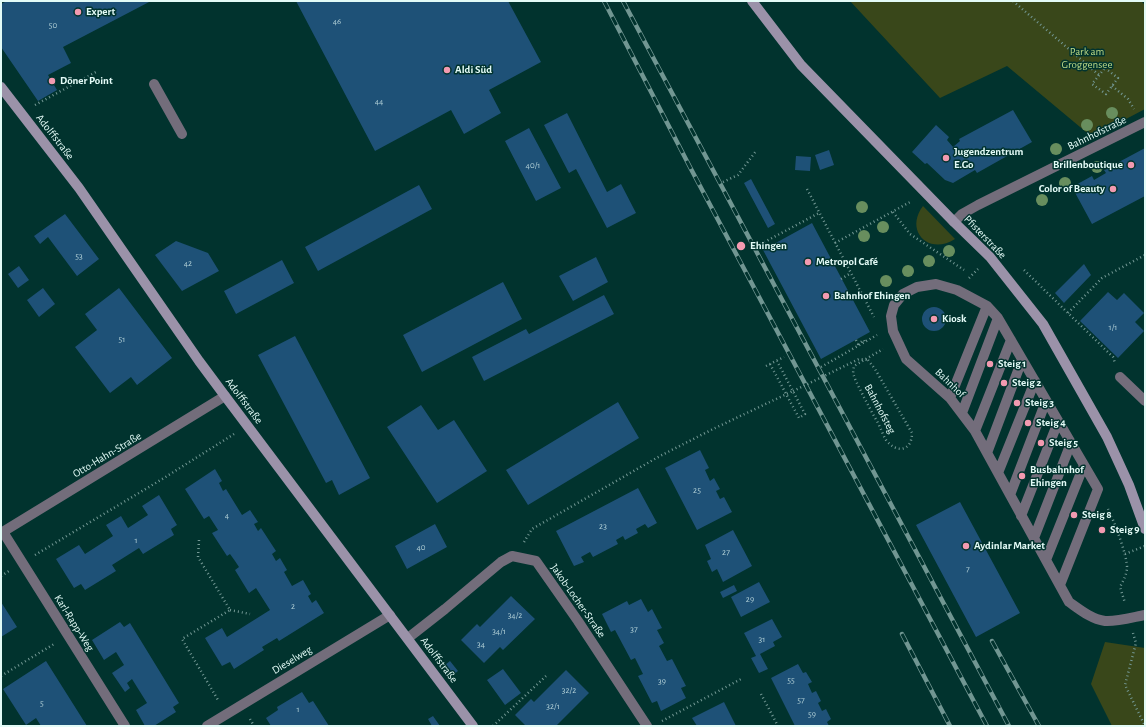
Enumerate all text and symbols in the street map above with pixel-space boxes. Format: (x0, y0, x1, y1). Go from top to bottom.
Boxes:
place label: Expert (86, 5, 115, 19)
marker: Expert (73, 7, 83, 17)
house number: 46 (333, 16, 341, 26)
house number: 50 (49, 20, 57, 30)
park label: Park am Groggensee (1062, 45, 1112, 71)
place label: Aldi Süd (455, 63, 492, 77)
marker: Aldi Süd (442, 65, 452, 75)
place label: Döner Point (60, 74, 113, 88)
marker: Döner Point (47, 76, 57, 86)
house number: 44 (375, 96, 383, 106)
street label: Adolffstraße (33, 112, 77, 162)
street label: Bahnhofstraße (1065, 113, 1129, 153)
place label: Jugendzentrum E.Go (954, 145, 1023, 171)
marker: Jugendzentrum E.Go (941, 153, 951, 163)
place label: Brillenboutique (1053, 158, 1123, 172)
house number: 40/1 (526, 160, 540, 170)
marker: Brillenboutique (1126, 160, 1136, 170)
place label: Color of Beauty (1039, 182, 1105, 196)
marker: Color of Beauty (1108, 184, 1118, 194)
street label: Pfisterstraße (961, 213, 1009, 261)
place label: Ehingen (750, 239, 787, 253)
marker: Ehingen (735, 240, 747, 252)
house number: 53 (75, 251, 83, 261)
place label: Metropol Café (816, 255, 878, 269)
marker: Metropol Café (803, 257, 813, 267)
house number: 42 (184, 258, 192, 268)
place label: Bahnhof Ehingen (834, 289, 910, 303)
marker: Bahnhof Ehingen (821, 291, 831, 301)
place label: Kiosk (942, 312, 966, 326)
marker: Kiosk (929, 314, 939, 324)
house number: 1/1 (1109, 322, 1117, 332)
house number: 51 (119, 334, 125, 344)
place label: Steig 1 (998, 357, 1026, 371)
marker: Steig 1 (985, 359, 995, 369)
street label: Bahnhof (932, 366, 968, 400)
street label: Adolffstraße (223, 376, 265, 426)
place label: Steig 2 (1012, 376, 1042, 390)
marker: Steig 2 (999, 378, 1009, 388)
street label: Bahnhofsteg (861, 382, 899, 436)
place label: Steig 3 (1025, 396, 1054, 410)
marker: Steig 3 (1012, 398, 1022, 408)
place label: Steig 4 (1036, 416, 1066, 430)
marker: Steig 4 (1023, 418, 1033, 428)
street label: Otto-Hahn-Straße (70, 429, 144, 481)
place label: Steig 5 (1049, 436, 1078, 450)
marker: Steig 5 (1036, 438, 1046, 448)
place label: Busbahnhof Ehingen (1030, 463, 1084, 489)
marker: Busbahnhof Ehingen (1017, 471, 1027, 481)
house number: 25 (693, 485, 701, 495)
place label: Steig 8 (1082, 508, 1112, 522)
house number: 4 (225, 510, 229, 520)
marker: Steig 8 (1069, 510, 1079, 520)
house number: 23 (599, 521, 607, 531)
place label: Steig 9 (1110, 523, 1140, 537)
marker: Steig 9 (1097, 525, 1107, 535)
house number: 1 (134, 535, 138, 545)
place label: Aydinlar Market (974, 539, 1045, 553)
marker: Aydinlar Market (961, 541, 971, 551)
house number: 40 (416, 542, 426, 552)
house number: 27 (722, 547, 730, 557)
street label: Jakob-Locher-Straße (548, 562, 608, 640)
house number: 7 (966, 564, 970, 574)
street label: Karl-Rapp-Weg (51, 592, 97, 654)
house number: 29 (746, 594, 754, 604)
house number: 2 (291, 601, 295, 611)
house number: 34/2 (508, 610, 522, 620)
house number: 37 (630, 624, 638, 634)
house number: 34/1 (492, 626, 506, 636)
house number: 31 (759, 634, 765, 644)
street label: Adolffstraße (418, 635, 460, 685)
house number: 34 (477, 639, 485, 649)
street label: Dieselweg (270, 643, 314, 677)
house number: 55 (787, 675, 795, 685)
house number: 39 (658, 676, 666, 686)
house number: 32/2 (562, 685, 576, 695)
house number: 57 (797, 695, 805, 705)
house number: 5 (40, 698, 44, 708)
house number: 32/1 (546, 701, 560, 711)
house number: 1 (296, 704, 300, 714)
house number: 59 (808, 709, 816, 719)

